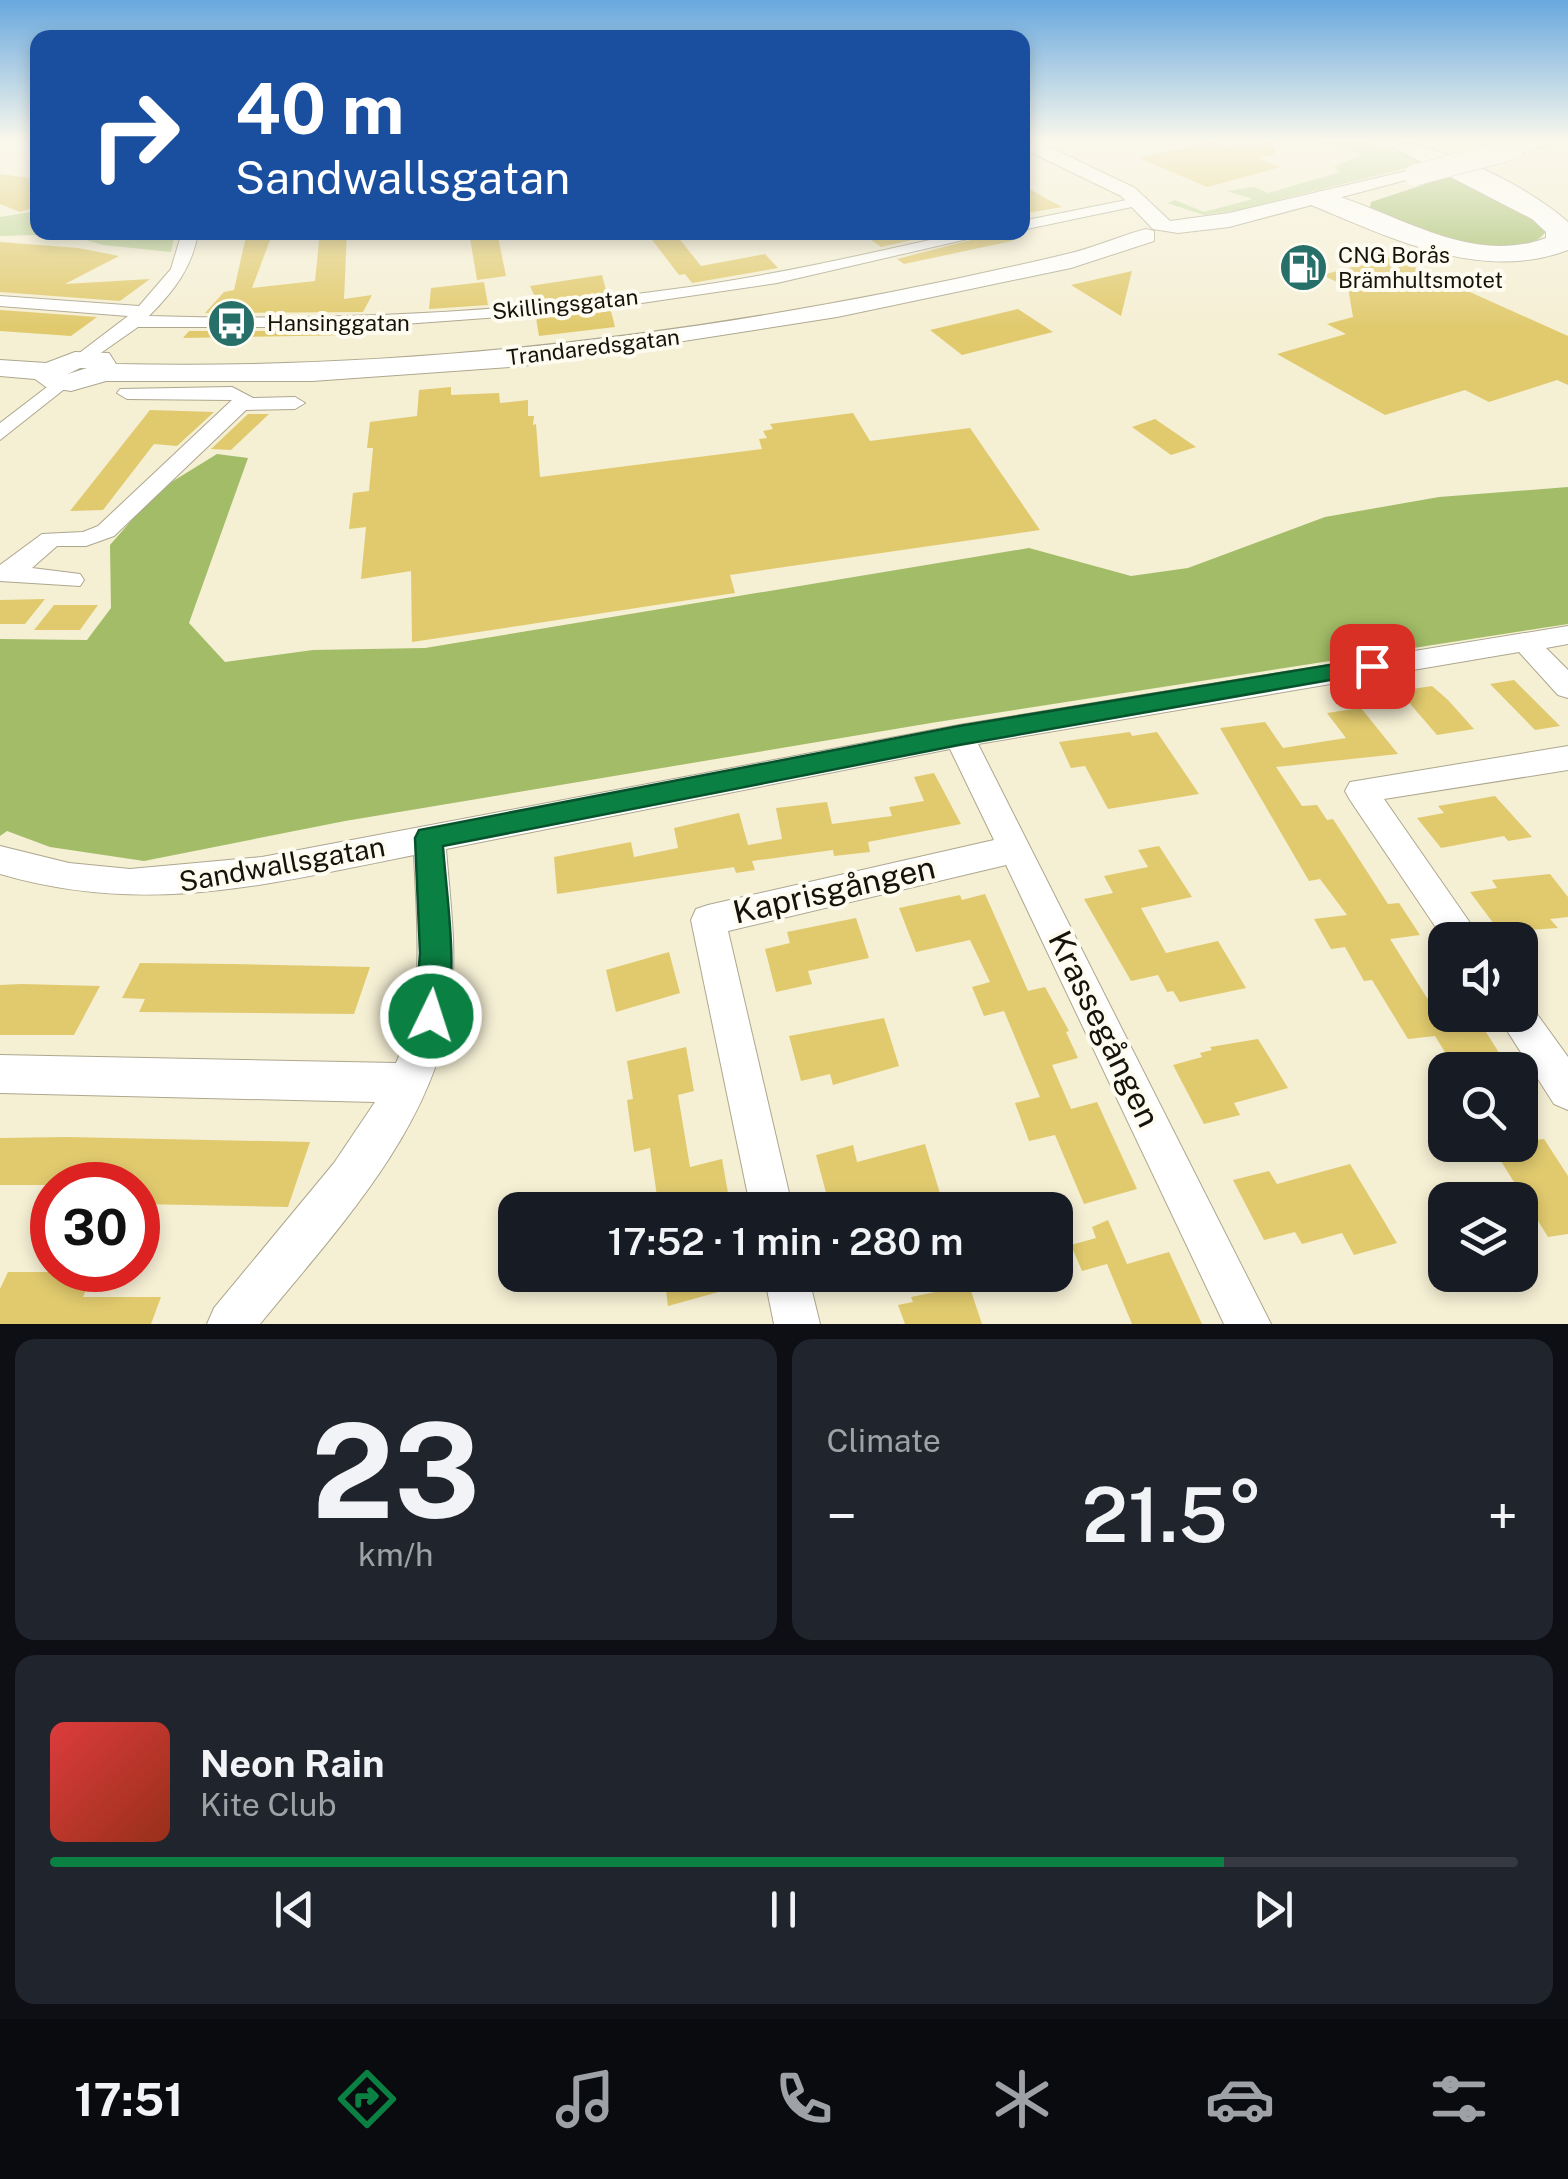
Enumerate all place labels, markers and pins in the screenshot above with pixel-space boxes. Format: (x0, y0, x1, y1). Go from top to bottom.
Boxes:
fuel station icon: CNG Borås Brämhultsmotet (1277, 242, 1329, 294)
place label: CNG Borås Brämhultsmotet (1338, 242, 1503, 293)
bus stop icon: Hansinggatan (206, 297, 258, 349)
place label: Hansinggatan (267, 310, 410, 336)
pin (1330, 624, 1415, 709)

